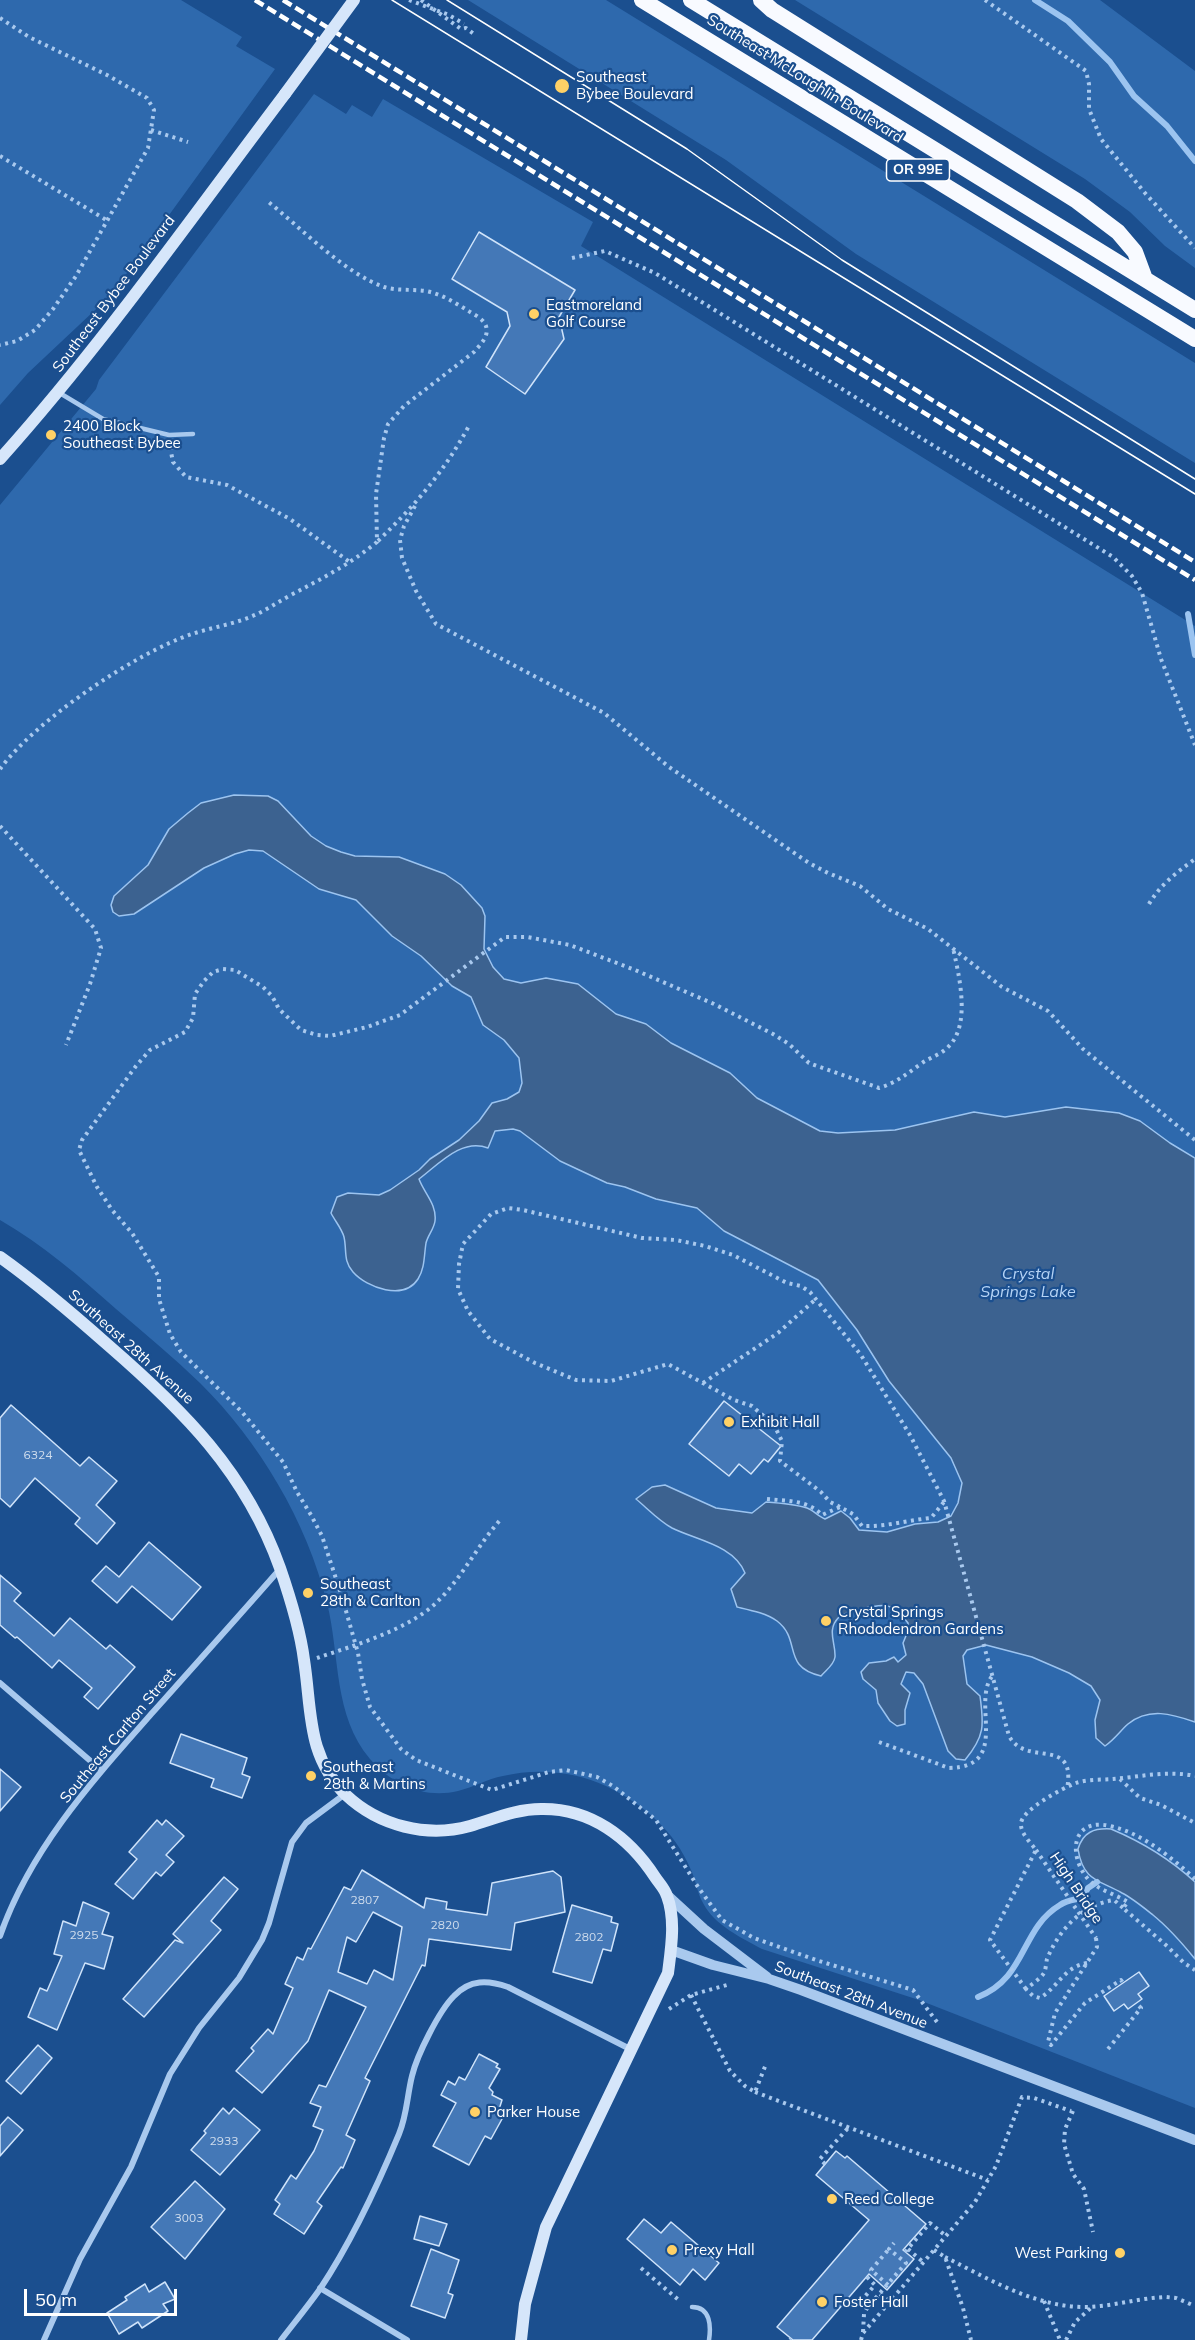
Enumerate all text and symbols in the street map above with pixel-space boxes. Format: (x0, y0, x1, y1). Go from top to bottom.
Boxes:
street label: Southeast McLoughlin Boulevard (704, 11, 906, 147)
place label: Southeast Bybee Boulevard (576, 68, 694, 103)
marker: Southeast Bybee Boulevard (553, 77, 571, 95)
road number: OR 99E (886, 159, 950, 181)
street label: Southeast Bybee Boulevard (49, 212, 179, 376)
place label: Eastmoreland Golf Course (546, 296, 642, 331)
marker: Eastmoreland Golf Course (527, 307, 541, 321)
place label: 2400 Block Southeast Bybee (63, 417, 181, 452)
marker: 2400 Block Southeast Bybee (44, 428, 58, 442)
water label: Crystal Springs Lake (980, 1264, 1076, 1302)
street label: Southeast 28th Avenue (65, 1286, 197, 1408)
place label: Exhibit Hall (741, 1413, 820, 1431)
marker: Exhibit Hall (722, 1415, 736, 1429)
house number: 6324 (24, 1448, 52, 1462)
place label: Southeast 28th & Carlton (320, 1575, 420, 1610)
marker: Southeast 28th & Carlton (301, 1586, 315, 1600)
place label: Crystal Springs Rhododendron Gardens (838, 1603, 1004, 1638)
marker: Crystal Springs Rhododendron Gardens (819, 1614, 833, 1628)
street label: Southeast Carlton Street (56, 1665, 180, 1807)
place label: Southeast 28th & Martins (323, 1758, 426, 1793)
marker: Southeast 28th & Martins (304, 1769, 318, 1783)
street label: High Bridge (1046, 1849, 1106, 1927)
house number: 2807 (351, 1893, 379, 1907)
house number: 2820 (431, 1918, 459, 1932)
house number: 2925 (70, 1928, 98, 1942)
house number: 2802 (575, 1930, 603, 1944)
street label: Southeast 28th Avenue (772, 1957, 930, 2033)
place label: Parker House (487, 2103, 580, 2121)
marker: Parker House (468, 2105, 482, 2119)
house number: 2933 (210, 2134, 238, 2148)
place label: Reed College (844, 2190, 934, 2208)
marker: Reed College (825, 2192, 839, 2206)
house number: 3003 (175, 2211, 203, 2225)
place label: Prexy Hall (684, 2241, 754, 2259)
marker: Prexy Hall (665, 2243, 679, 2257)
place label: West Parking (1015, 2244, 1108, 2262)
marker: West Parking (1113, 2246, 1127, 2260)
scale bar (27, 2277, 180, 2315)
text: 50 m (35, 2288, 77, 2311)
place label: Foster Hall (834, 2293, 908, 2311)
marker: Foster Hall (815, 2295, 829, 2309)

